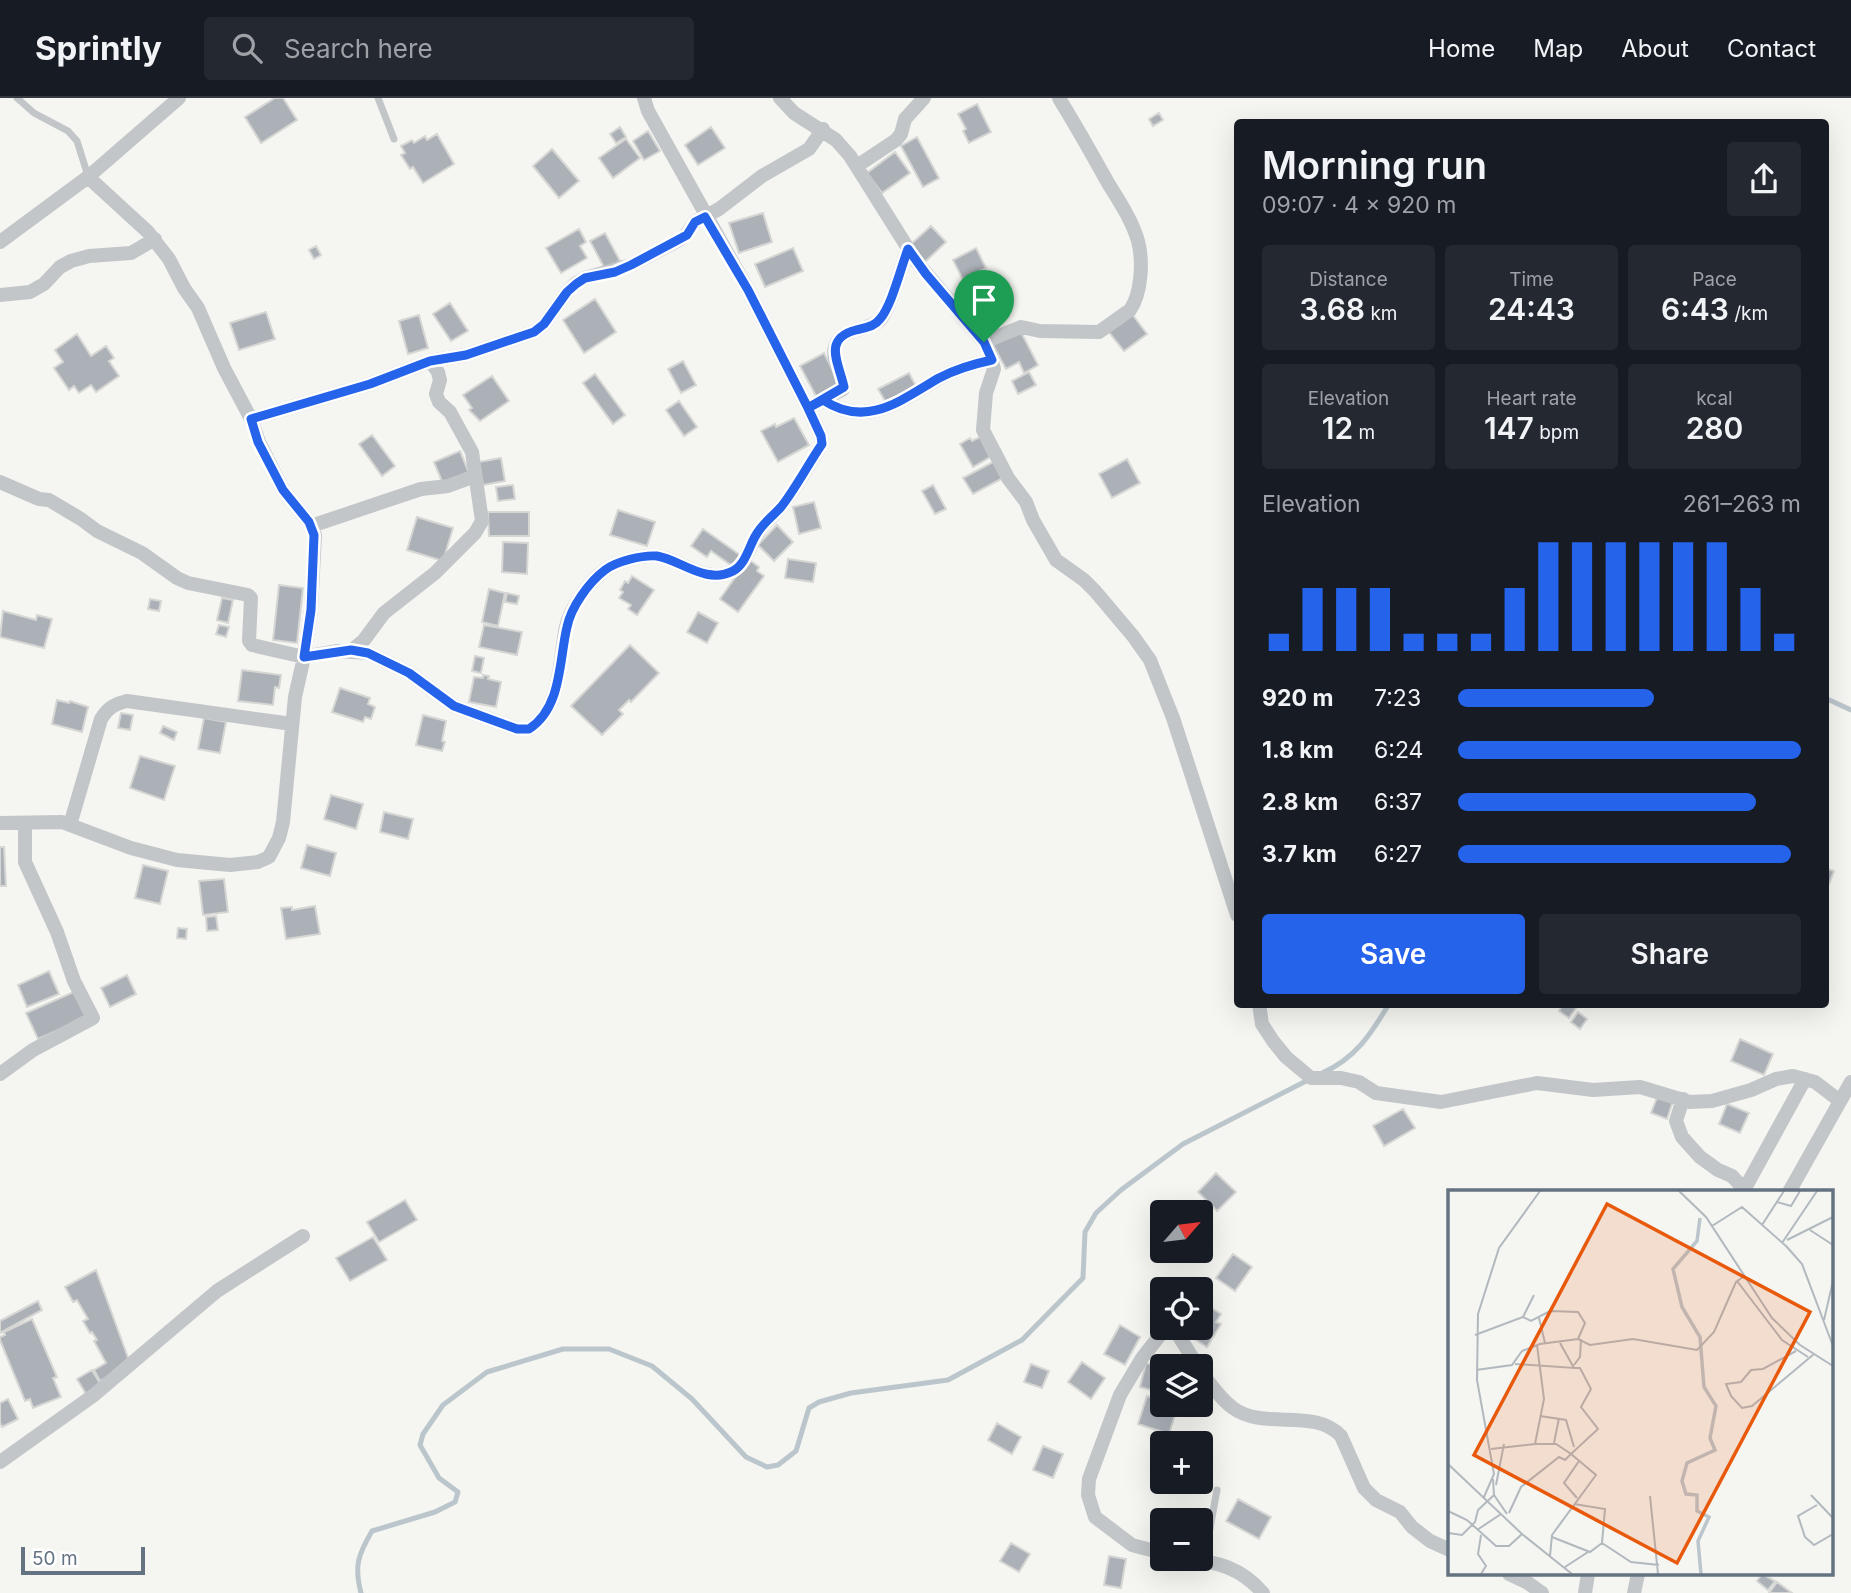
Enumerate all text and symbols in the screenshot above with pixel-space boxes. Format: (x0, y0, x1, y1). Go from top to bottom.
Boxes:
search box (204, 17, 694, 80)
text: Sprintly (35, 28, 162, 68)
icon: search (228, 29, 266, 67)
text: Search here (284, 33, 433, 64)
text: Home (1428, 34, 1495, 63)
text: Map (1533, 34, 1583, 63)
text: About (1621, 34, 1689, 63)
text: Contact (1727, 34, 1816, 63)
text: Morning run (1262, 142, 1487, 188)
button: share (1727, 142, 1801, 216)
text: 09:07 · 4 × 920 m (1262, 191, 1456, 219)
text: Distance (1309, 268, 1388, 291)
text: Time (1509, 268, 1554, 291)
text: Pace (1692, 268, 1737, 291)
pin (954, 270, 1014, 342)
icon: arrive (965, 281, 1003, 319)
text: 3.68 (1300, 291, 1365, 327)
text: 24:43 (1488, 291, 1575, 327)
text: 6:43 (1661, 291, 1729, 327)
text: km (1365, 302, 1398, 325)
text: /km (1729, 302, 1768, 325)
text: Elevation (1308, 387, 1389, 410)
text: Heart rate (1487, 387, 1577, 410)
text: kcal (1696, 387, 1733, 410)
text: 12 (1322, 410, 1353, 446)
text: 147 (1484, 410, 1534, 446)
text: 280 (1686, 410, 1743, 446)
text: m (1353, 421, 1375, 444)
text: bpm (1534, 421, 1579, 444)
text: Elevation (1262, 490, 1361, 518)
text: 261–263 m (1683, 490, 1801, 518)
text: 920 m (1262, 684, 1333, 712)
text: 7:23 (1374, 684, 1421, 712)
text: 1.8 km (1262, 736, 1334, 764)
text: 6:24 (1374, 736, 1423, 764)
text: 2.8 km (1262, 788, 1338, 816)
text: 6:37 (1374, 788, 1422, 816)
text: 3.7 km (1262, 840, 1337, 868)
text: 6:27 (1374, 840, 1422, 868)
button: Save (1262, 914, 1525, 994)
button: Share (1539, 914, 1801, 994)
inset map (1448, 1190, 1834, 1576)
north arrow (1150, 1200, 1213, 1264)
map controls (1150, 1200, 1213, 1571)
button: locate (1150, 1277, 1213, 1340)
button: layers (1150, 1354, 1213, 1417)
button: + (1150, 1431, 1213, 1494)
button: − (1150, 1508, 1213, 1571)
scale bar (21, 1544, 145, 1576)
text: 50 m (32, 1547, 78, 1570)

